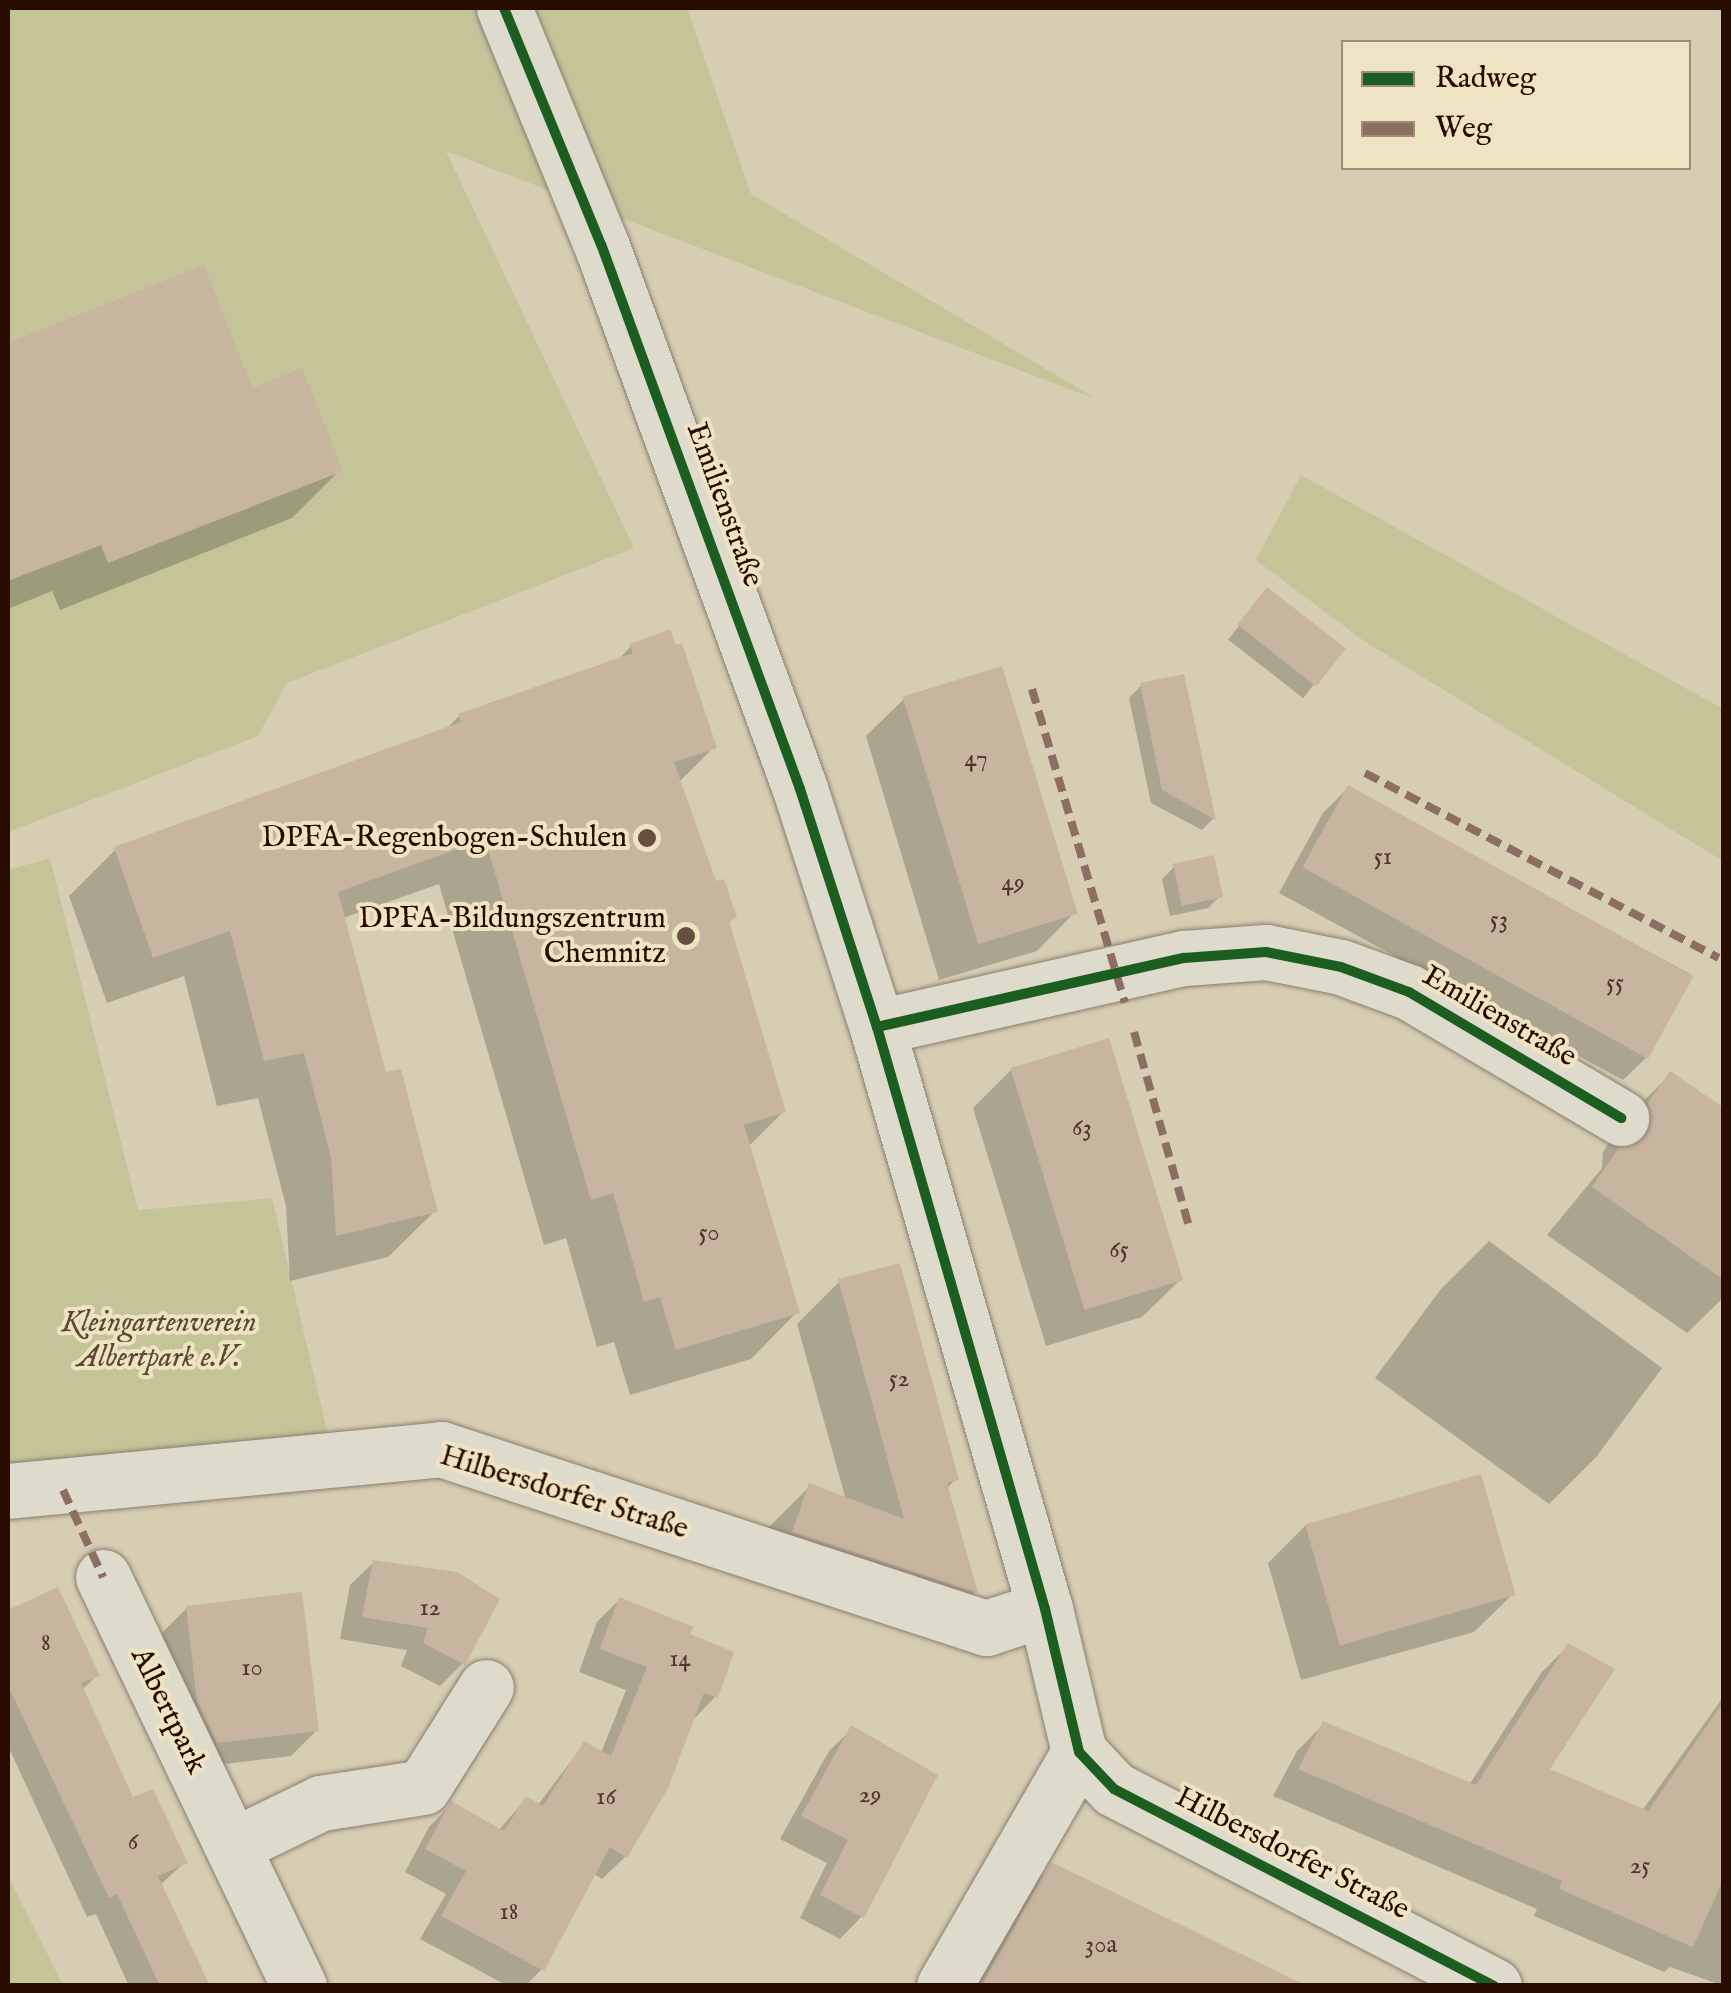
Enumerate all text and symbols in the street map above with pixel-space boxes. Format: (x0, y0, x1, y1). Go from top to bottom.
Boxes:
legend (1341, 40, 1691, 170)
text: Radweg (1435, 60, 1536, 98)
text: Weg (1435, 110, 1492, 148)
street label: Emilienstraße (678, 418, 770, 592)
house number: 47 (964, 744, 988, 774)
place label: DPFA-Regenbogen-Schulen (261, 820, 627, 856)
marker: DPFA-Regenbogen-Schulen (636, 827, 658, 849)
house number: 51 (1374, 842, 1392, 872)
house number: 49 (1001, 868, 1025, 898)
place label: DPFA-Bildungszentrum Chemnitz (359, 901, 666, 972)
house number: 53 (1490, 905, 1508, 935)
marker: DPFA-Bildungszentrum Chemnitz (675, 925, 697, 947)
street label: Emilienstraße (1416, 958, 1582, 1076)
house number: 55 (1606, 968, 1624, 998)
house number: 63 (1072, 1113, 1092, 1143)
house number: 50 (698, 1218, 720, 1248)
house number: 65 (1109, 1235, 1129, 1265)
park label: Kleingartenverein Albertpark e.V. (62, 1305, 256, 1376)
house number: 52 (889, 1364, 909, 1394)
street label: Hilbersdorfer Straße (436, 1438, 692, 1548)
house number: 12 (419, 1593, 441, 1623)
house number: 8 (41, 1628, 51, 1658)
street label: Albertpark (122, 1642, 214, 1780)
house number: 14 (669, 1644, 691, 1674)
house number: 10 (241, 1653, 263, 1683)
house number: 29 (859, 1780, 881, 1810)
street label: Hilbersdorfer Straße (1169, 1780, 1415, 1928)
house number: 16 (596, 1782, 616, 1812)
house number: 6 (128, 1827, 138, 1857)
house number: 25 (1630, 1851, 1650, 1881)
house number: 18 (499, 1897, 519, 1927)
house number: 30a (1085, 1930, 1117, 1960)

